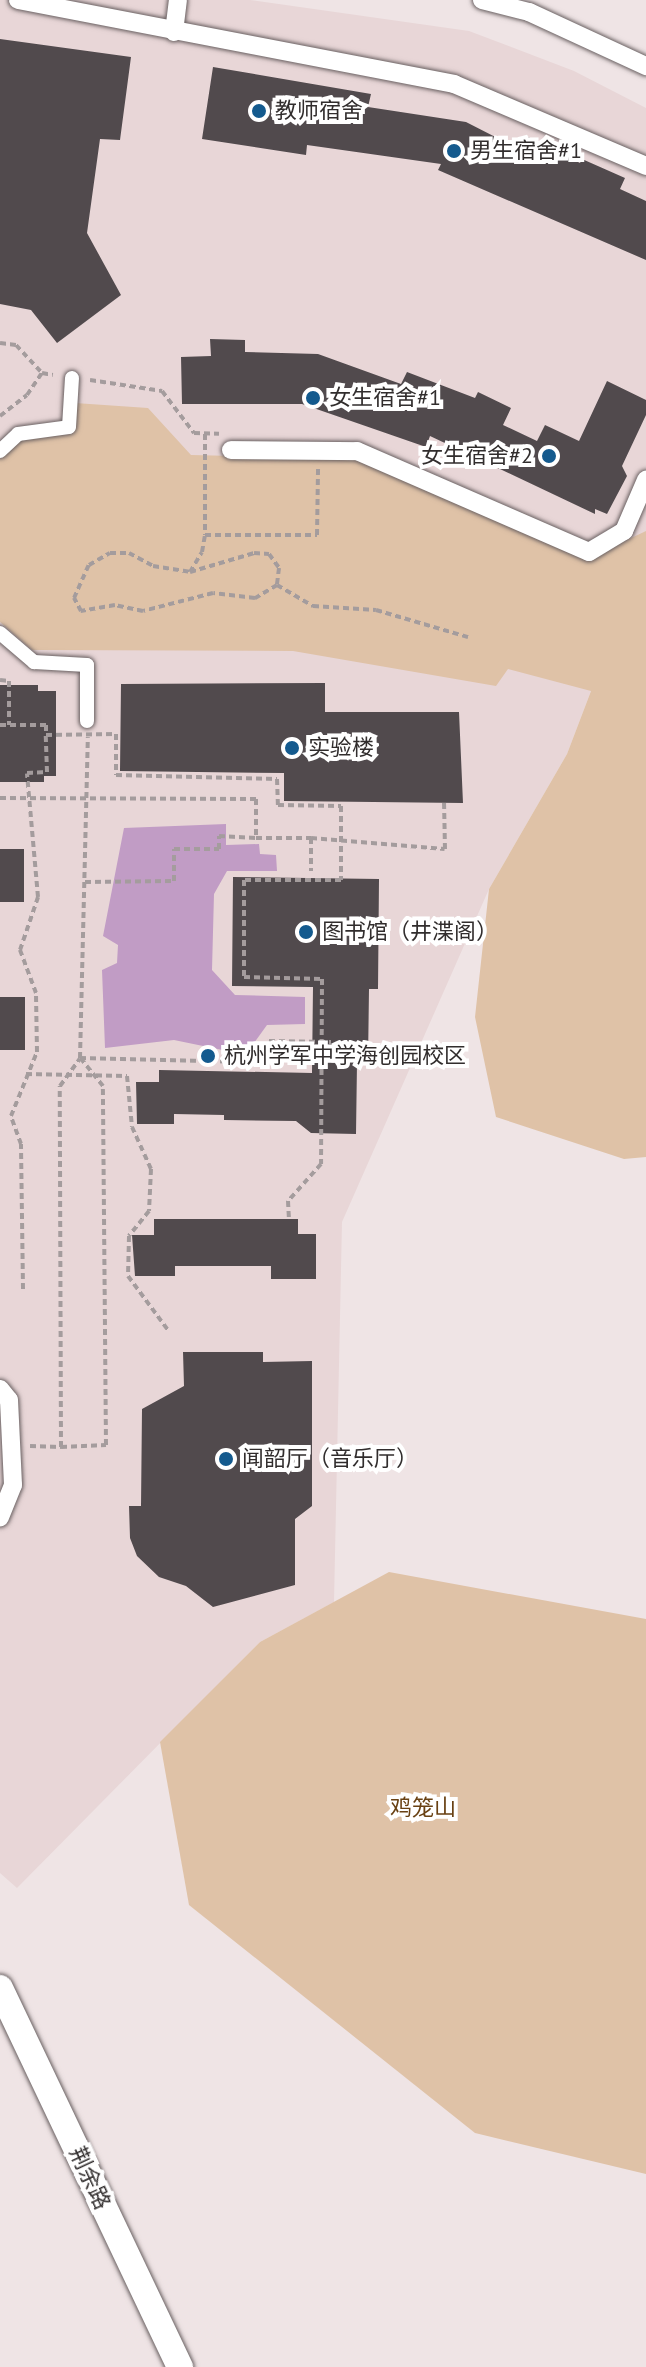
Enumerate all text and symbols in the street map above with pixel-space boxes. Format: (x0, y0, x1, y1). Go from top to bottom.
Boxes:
place label: 教师宿舍 (275, 98, 363, 124)
marker: 教师宿舍 (250, 102, 268, 120)
place label: 男生宿舍#1 (470, 138, 582, 164)
marker: 男生宿舍#1 (445, 142, 463, 160)
place label: 女生宿舍#1 (329, 385, 441, 411)
marker: 女生宿舍#1 (304, 389, 322, 407)
place label: 女生宿舍#2 (421, 443, 533, 469)
marker: 女生宿舍#2 (540, 447, 558, 465)
place label: 实验楼 (308, 735, 374, 761)
marker: 实验楼 (283, 739, 301, 757)
place label: 图书馆（井渫阁） (322, 919, 498, 945)
marker: 图书馆（井渫阁） (297, 923, 315, 941)
place label: 杭州学军中学海创园校区 (224, 1043, 466, 1069)
marker: 杭州学军中学海创园校区 (199, 1047, 217, 1065)
place label: 闻韶厅（音乐厅） (242, 1446, 418, 1472)
marker: 闻韶厅（音乐厅） (217, 1450, 235, 1468)
park label: 鸡笼山 (390, 1795, 456, 1821)
street label: 荆余路 (64, 2143, 116, 2213)

